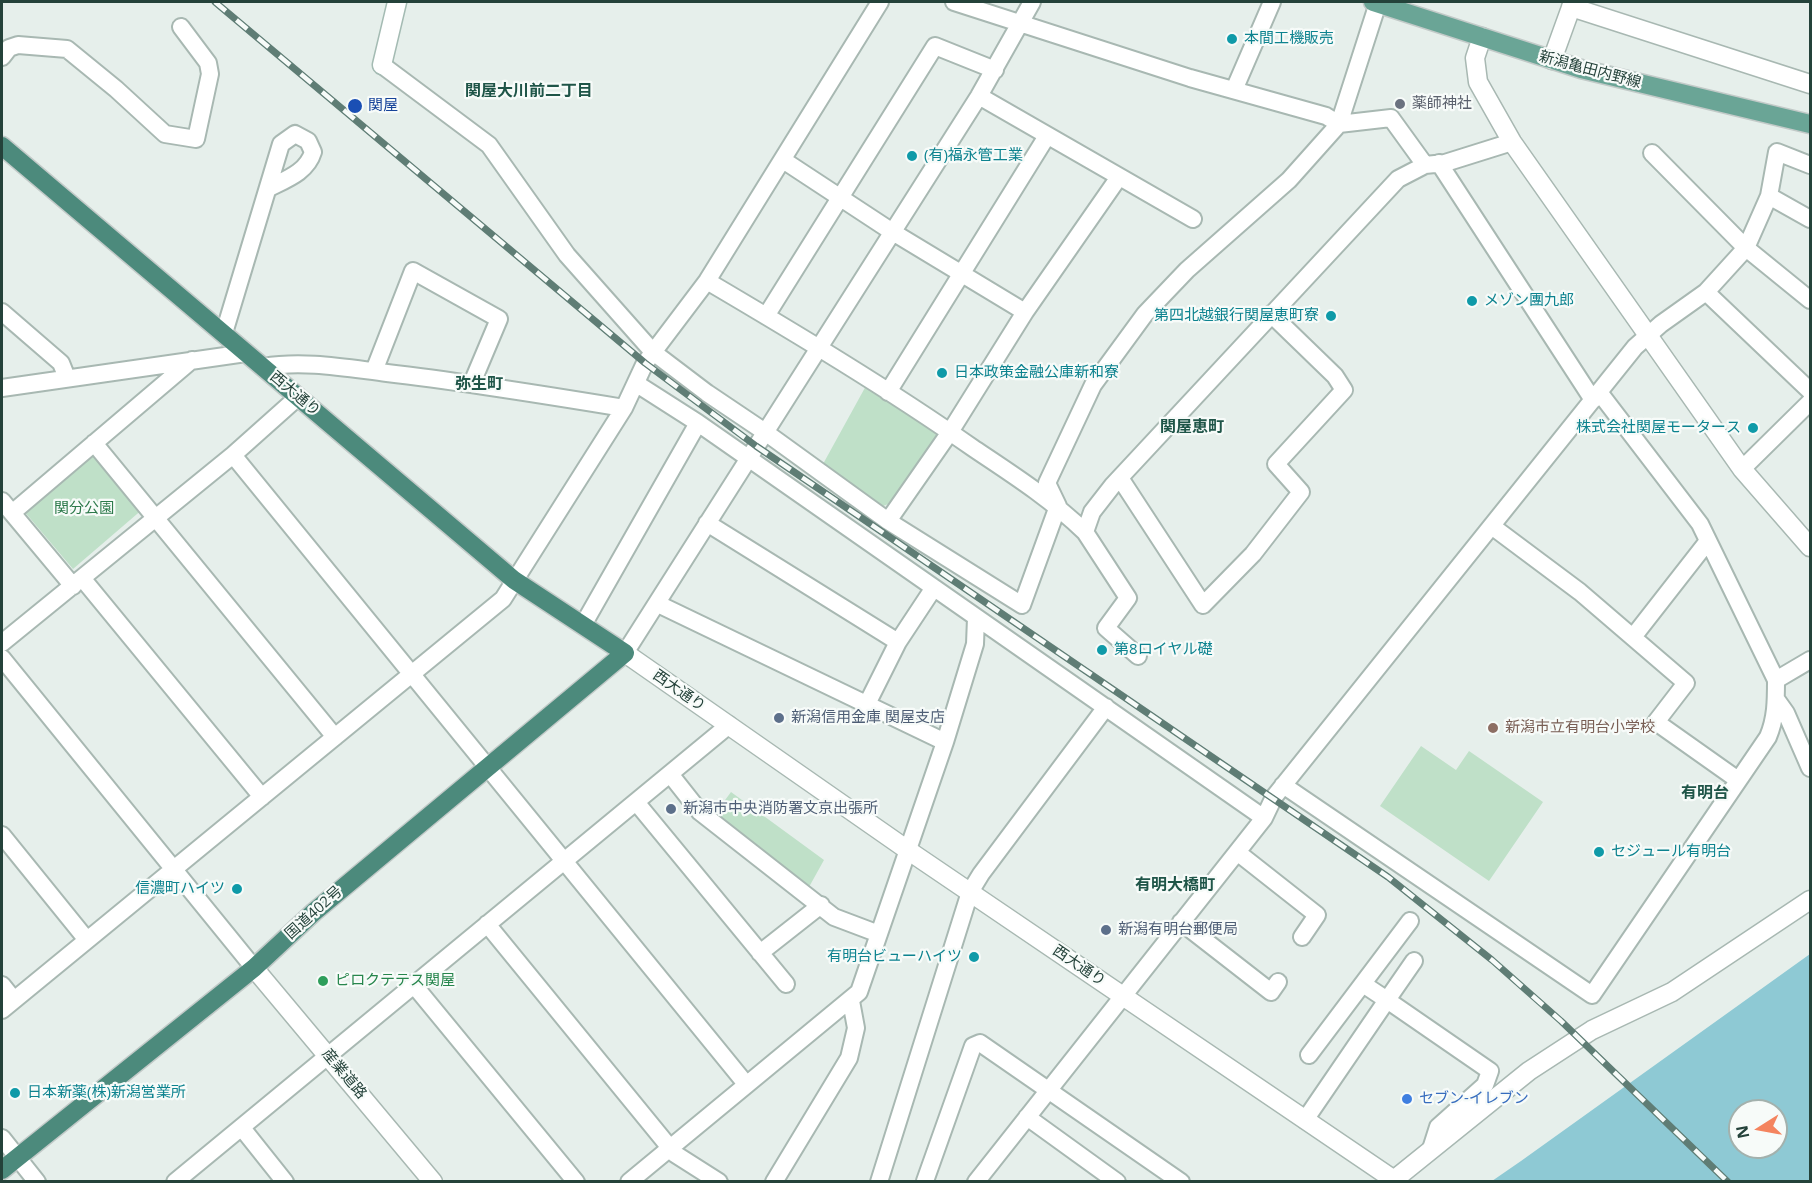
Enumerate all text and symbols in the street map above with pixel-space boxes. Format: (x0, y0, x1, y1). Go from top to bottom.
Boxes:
place label: 本間工機販売 (1244, 30, 1334, 48)
marker: 本間工機販売 (1225, 32, 1239, 46)
street label: 新潟亀田内野線 (1537, 48, 1643, 92)
district label: 関屋大川前二丁目 (465, 81, 593, 101)
place label: 薬師神社 (1412, 95, 1472, 113)
marker: 関屋 (346, 97, 364, 115)
place label: 関屋 (368, 97, 398, 115)
marker: 薬師神社 (1393, 97, 1407, 111)
place label: (有)福永管工業 (924, 147, 1023, 165)
marker: (有)福永管工業 (905, 149, 919, 163)
place label: メゾン團九郎 (1484, 292, 1574, 310)
marker: メゾン團九郎 (1465, 294, 1479, 308)
place label: 第四北越銀行関屋恵町寮 (1154, 307, 1319, 325)
marker: 第四北越銀行関屋恵町寮 (1324, 309, 1338, 323)
place label: 日本政策金融公庫新和寮 (954, 364, 1119, 382)
marker: 日本政策金融公庫新和寮 (935, 366, 949, 380)
street label: 西大通り (266, 368, 324, 420)
district label: 弥生町 (455, 374, 503, 394)
district label: 関屋恵町 (1160, 417, 1224, 437)
place label: 株式会社関屋モータース (1576, 419, 1741, 437)
marker: 株式会社関屋モータース (1746, 421, 1760, 435)
park label: 関分公園 (54, 500, 114, 518)
place label: 第8ロイヤル礎 (1114, 641, 1213, 659)
marker: 第8ロイヤル礎 (1095, 643, 1109, 657)
street label: 西大通り (649, 666, 709, 716)
place label: 新潟信用金庫 関屋支店 (791, 709, 945, 727)
marker: 新潟信用金庫 関屋支店 (772, 711, 786, 725)
place label: 新潟市立有明台小学校 (1505, 719, 1655, 737)
marker: 新潟市立有明台小学校 (1486, 721, 1500, 735)
district label: 有明台 (1681, 783, 1729, 803)
place label: 新潟市中央消防署文京出張所 (683, 800, 878, 818)
marker: 新潟市中央消防署文京出張所 (664, 802, 678, 816)
place label: セジュール有明台 (1611, 843, 1731, 861)
marker: セジュール有明台 (1592, 845, 1606, 859)
district label: 有明大橋町 (1135, 875, 1215, 895)
place label: 信濃町ハイツ (135, 880, 225, 898)
marker: 信濃町ハイツ (230, 882, 244, 896)
street label: 国道402号 (282, 883, 346, 943)
place label: 新潟有明台郵便局 (1118, 921, 1238, 939)
marker: 新潟有明台郵便局 (1099, 923, 1113, 937)
street label: 西大通り (1049, 942, 1109, 990)
place label: 有明台ビューハイツ (827, 948, 962, 966)
marker: 有明台ビューハイツ (967, 950, 981, 964)
place label: ピロクテテス関屋 (335, 972, 455, 990)
marker: ピロクテテス関屋 (316, 974, 330, 988)
street label: 産業道路 (318, 1045, 370, 1103)
place label: 日本新薬(株)新潟営業所 (27, 1084, 186, 1102)
marker: 日本新薬(株)新潟営業所 (8, 1086, 22, 1100)
place label: セブン-イレブン (1419, 1090, 1529, 1108)
marker: セブン-イレブン (1400, 1092, 1414, 1106)
north arrow (1728, 1099, 1788, 1159)
text: N (1730, 1124, 1754, 1141)

